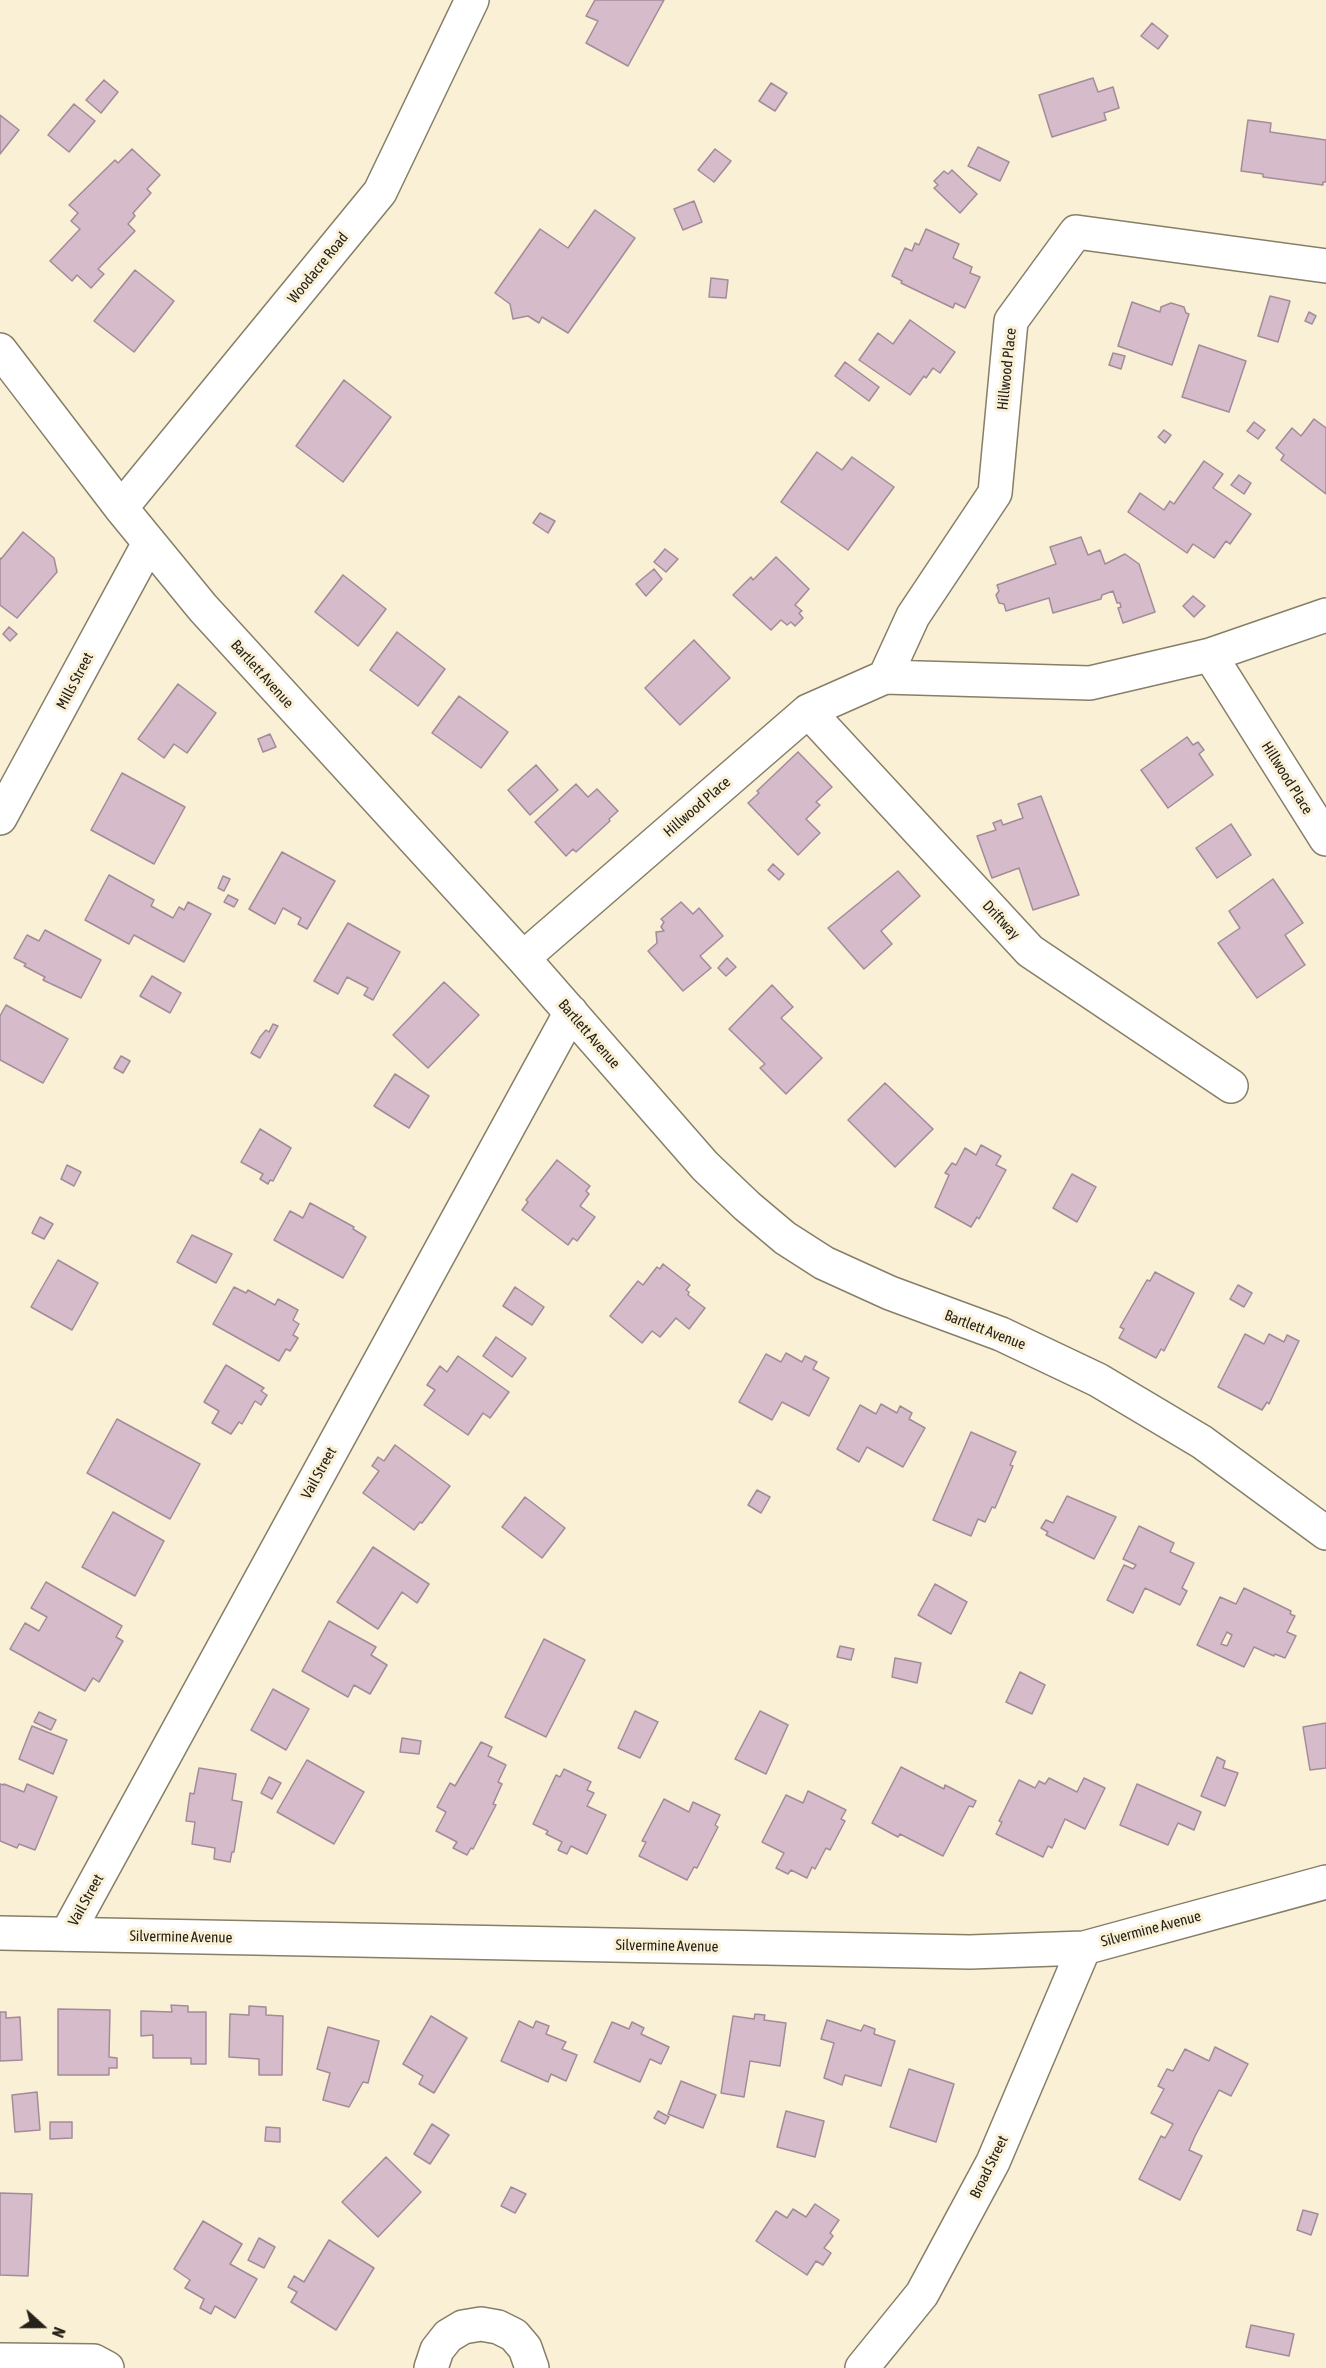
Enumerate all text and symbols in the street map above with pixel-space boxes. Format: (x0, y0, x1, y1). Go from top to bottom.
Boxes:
street label: Woodacre Road (284, 229, 352, 307)
street label: Hillwood Place (994, 327, 1020, 411)
street label: Bartlett Avenue (227, 636, 297, 712)
street label: Mills Street (53, 650, 97, 712)
street label: Hillwood Place (1257, 738, 1317, 818)
street label: Hillwood Place (660, 773, 734, 841)
street label: Driftway (978, 897, 1024, 943)
street label: Bartlett Avenue (554, 996, 624, 1072)
street label: Bartlett Avenue (942, 1306, 1028, 1354)
street label: Vail Street (297, 1444, 341, 1502)
street label: Vail Street (64, 1871, 108, 1929)
street label: Silvermine Avenue (1099, 1907, 1203, 1951)
street label: Silvermine Avenue (129, 1927, 233, 1947)
street label: Silvermine Avenue (615, 1936, 719, 1956)
street label: Broad Street (966, 2133, 1012, 2201)
north arrow (12, 2296, 72, 2356)
text: N (49, 2325, 69, 2340)

